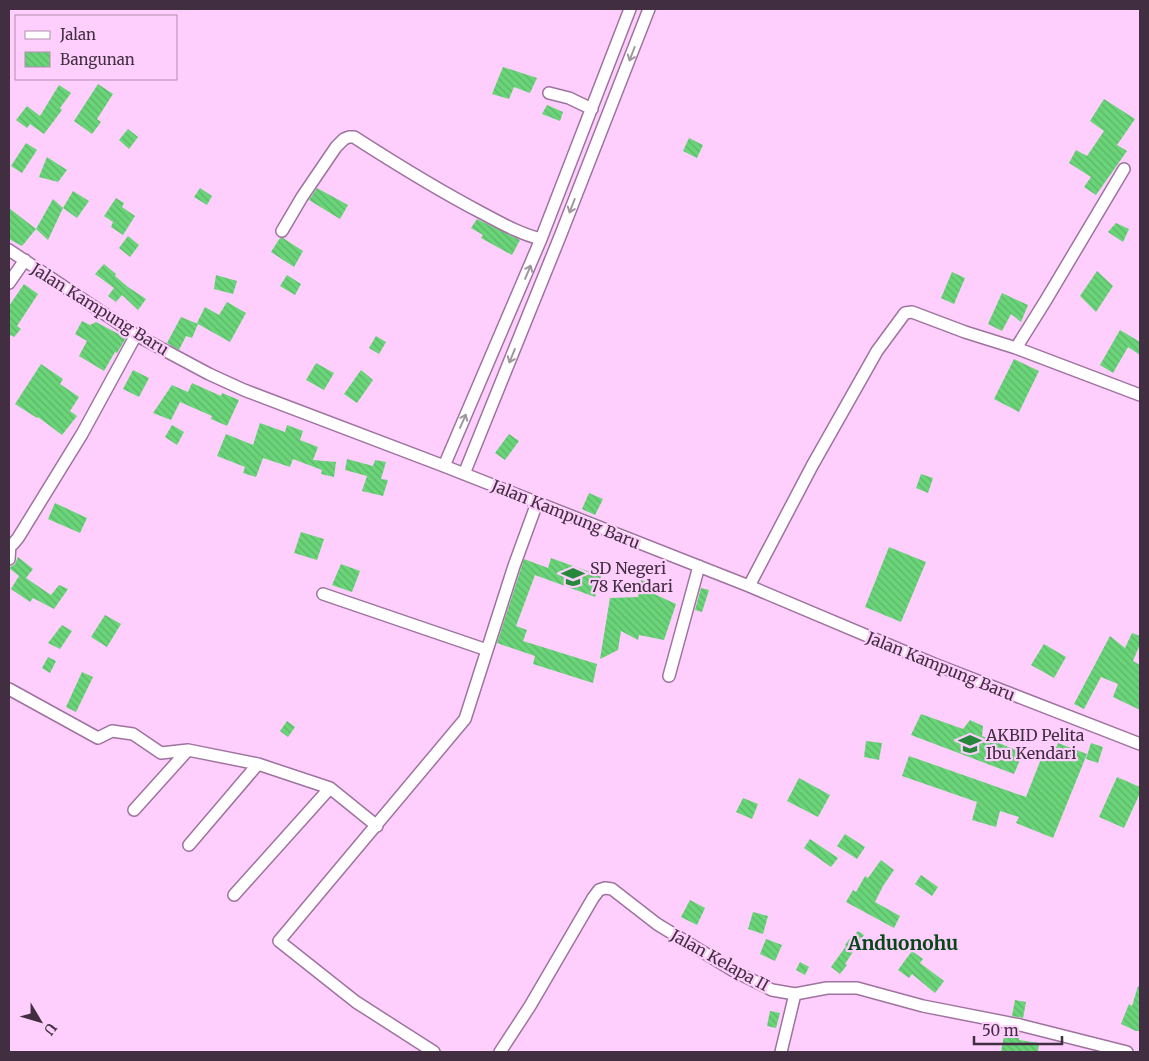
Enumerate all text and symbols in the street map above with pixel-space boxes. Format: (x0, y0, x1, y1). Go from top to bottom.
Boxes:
legend (15, 15, 178, 80)
text: Jalan (59, 25, 96, 44)
one-way arrow (627, 46, 636, 61)
text: Bangunan (60, 50, 135, 69)
one-way arrow (567, 198, 576, 213)
street label: Jalan Kampung Baru (27, 258, 172, 359)
one-way arrow (523, 265, 533, 280)
one-way arrow (506, 348, 516, 363)
one-way arrow (459, 414, 469, 429)
street label: Jalan Kampung Baru (488, 475, 643, 553)
place label: SD Negeri 78 Kendari (590, 558, 673, 596)
school or university icon: SD Negeri 78 Kendari (560, 564, 586, 590)
street label: Jalan Kampung Baru (863, 627, 1018, 705)
place label: AKBID Pelita Ibu Kendari (985, 725, 1085, 763)
school or university icon: AKBID Pelita Ibu Kendari (957, 731, 983, 757)
street label: Jalan Kelapa II (667, 924, 773, 995)
district label: Anduonohu (847, 931, 958, 955)
north arrow (15, 996, 65, 1046)
scale bar (974, 1014, 1062, 1046)
text: U (40, 1019, 61, 1039)
text: 50 m (982, 1021, 1019, 1040)

